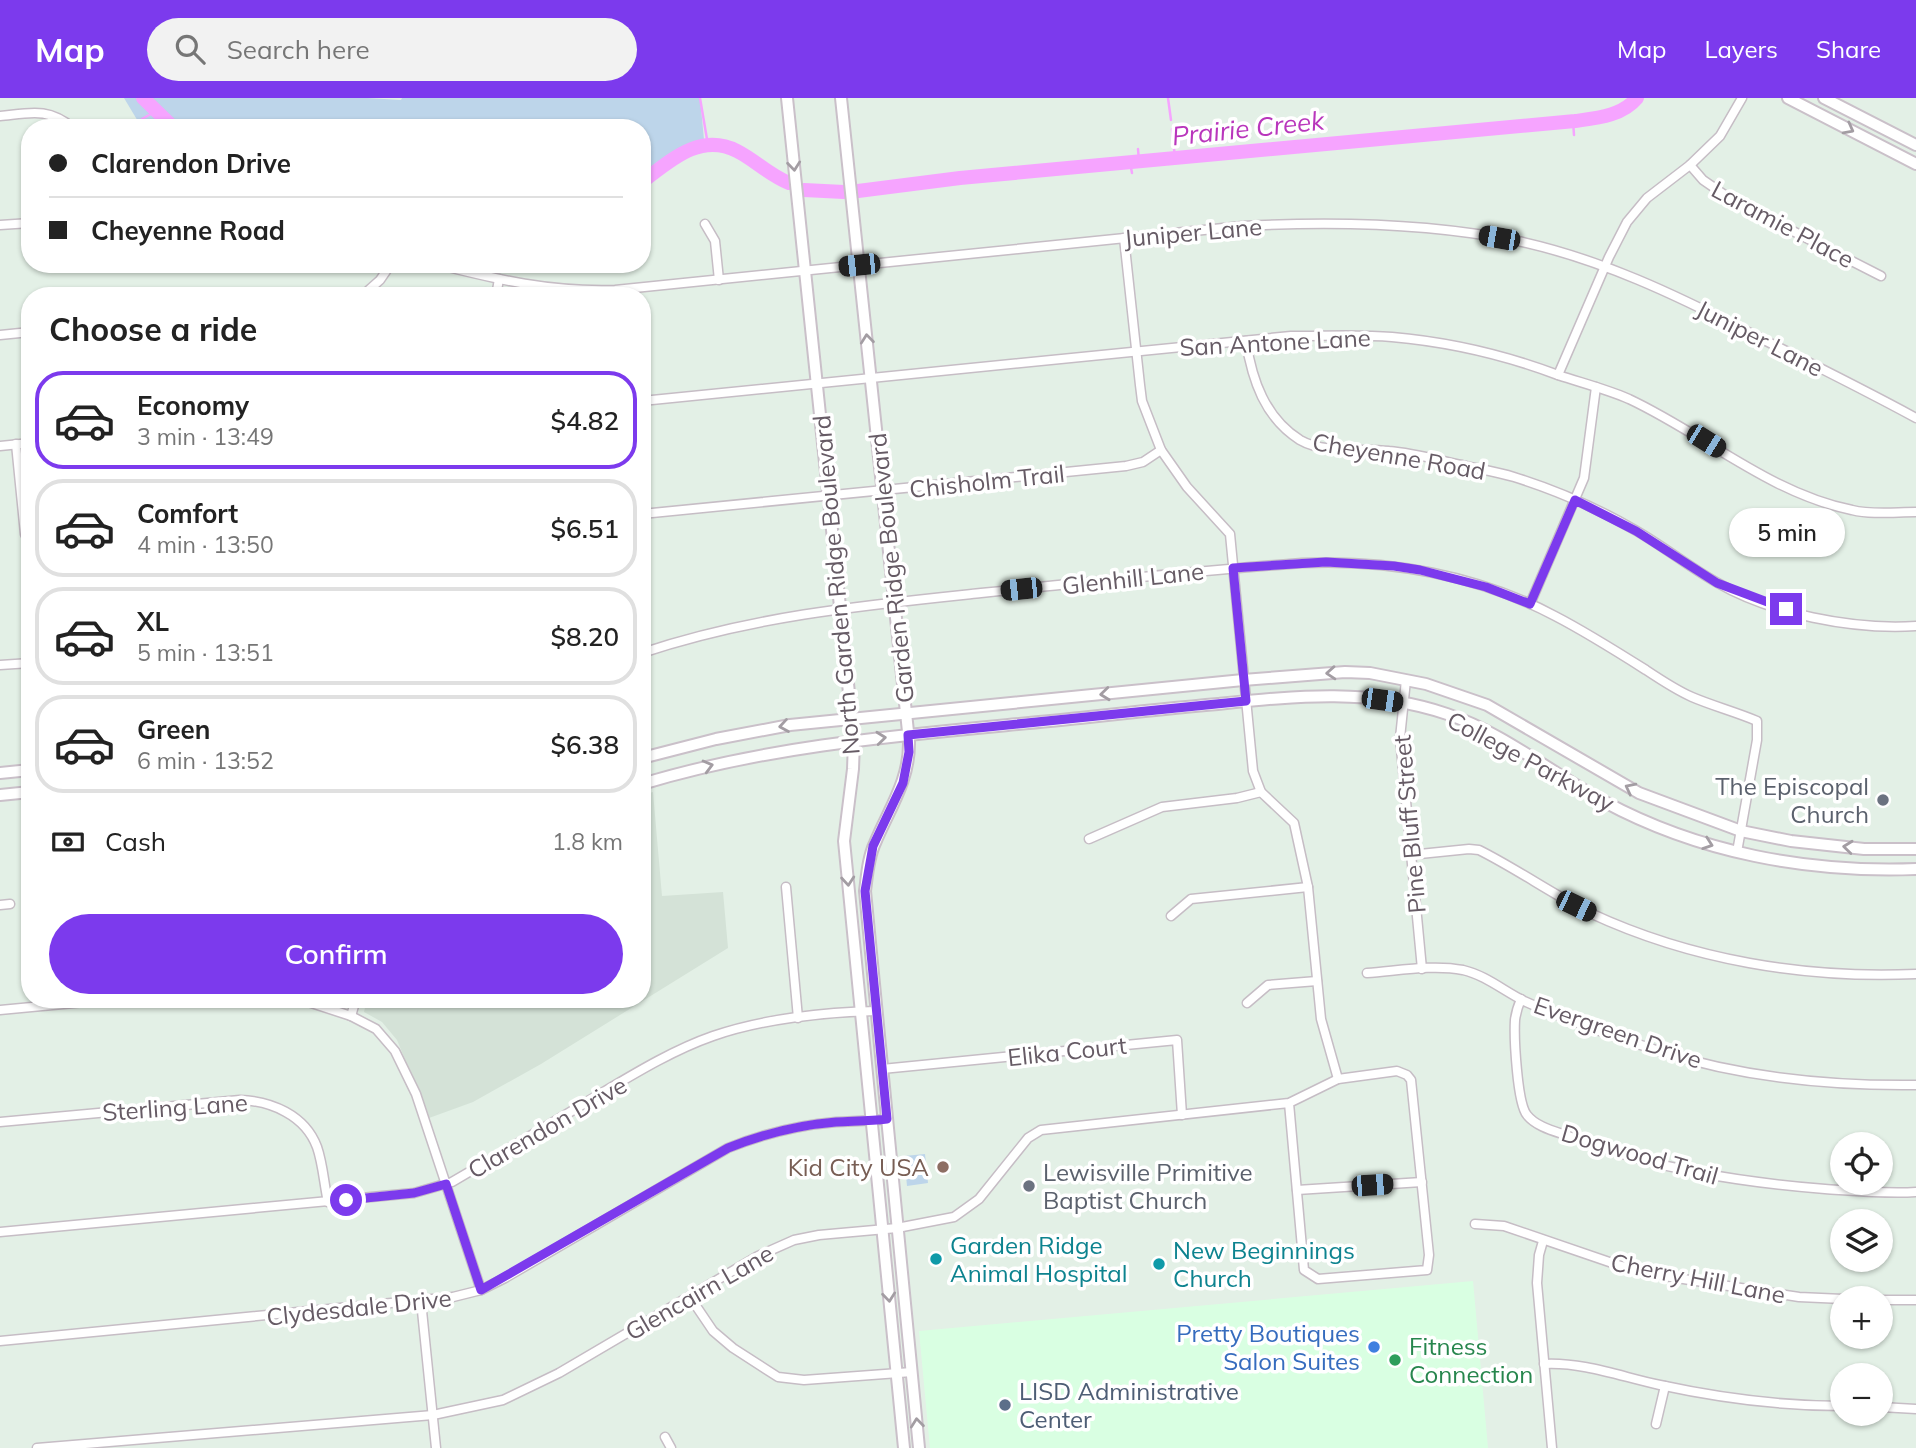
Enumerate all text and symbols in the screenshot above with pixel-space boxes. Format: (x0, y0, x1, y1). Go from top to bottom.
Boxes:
search box (147, 18, 637, 81)
text: Map (35, 29, 105, 70)
icon: search (171, 30, 209, 68)
text: Search here (227, 33, 370, 66)
text: Map (1617, 34, 1666, 64)
text: Layers (1704, 34, 1778, 64)
text: Share (1816, 34, 1881, 64)
water label: Prairie Creek (1170, 104, 1326, 152)
one-way arrow (1841, 120, 1854, 134)
text: Clarendon Drive (91, 147, 291, 180)
one-way arrow (786, 161, 801, 172)
street label: Laramie Place (1707, 174, 1859, 274)
street label: Juniper Lane (1123, 211, 1263, 253)
text: Cheyenne Road (91, 214, 285, 247)
car (1477, 224, 1522, 252)
car (838, 252, 881, 278)
street label: Juniper Lane (1691, 293, 1829, 383)
text: Choose a ride (49, 309, 257, 349)
street label: San Antone Lane (1179, 322, 1371, 362)
one-way arrow (859, 333, 874, 345)
icon: car (53, 389, 116, 452)
text: Economy (137, 389, 249, 422)
text: $4.82 (550, 404, 619, 437)
street label: North Garden Ridge Boulevard (806, 414, 866, 756)
car (1683, 421, 1730, 461)
text: 3 min · 13:49 (137, 422, 274, 451)
street label: Cheyenne Road (1310, 426, 1488, 486)
street label: Garden Ridge Boulevard (862, 432, 920, 704)
street label: Chisholm Trail (908, 458, 1066, 504)
icon: car (53, 497, 116, 560)
text: Comfort (137, 497, 238, 530)
callout: 5 min (1728, 508, 1844, 556)
text: $6.51 (550, 512, 619, 545)
text: 5 min (1757, 518, 1817, 547)
text: 4 min · 13:50 (137, 530, 274, 559)
street label: Glenhill Lane (1061, 556, 1205, 600)
car (1000, 576, 1043, 602)
route end (1770, 593, 1802, 625)
icon: car (53, 605, 116, 668)
text: XL (137, 605, 169, 638)
text: $8.20 (550, 620, 619, 653)
text: 5 min · 13:51 (137, 638, 274, 667)
one-way arrow (1326, 665, 1337, 680)
one-way arrow (1099, 686, 1110, 701)
car (1360, 687, 1405, 713)
street label: College Parkway (1442, 704, 1620, 818)
icon: car (53, 713, 116, 776)
text: Green (137, 713, 210, 746)
one-way arrow (778, 718, 790, 733)
text: $6.38 (550, 728, 619, 761)
one-way arrow (875, 730, 887, 745)
street label: Pine Bluff Street (1386, 733, 1432, 915)
text: 6 min · 13:52 (137, 746, 274, 775)
one-way arrow (702, 760, 714, 774)
place label: The Episcopal Church (1715, 771, 1869, 829)
one-way arrow (1625, 782, 1637, 796)
marker: The Episcopal Church (1875, 792, 1891, 808)
icon: cash (49, 823, 87, 861)
text: Cash (105, 825, 166, 858)
text: 1.8 km (552, 827, 623, 856)
one-way arrow (1701, 836, 1714, 850)
one-way arrow (1842, 840, 1853, 855)
one-way arrow (840, 876, 855, 887)
car (1553, 887, 1600, 925)
button: Confirm (49, 914, 623, 994)
street label: Evergreen Drive (1530, 989, 1706, 1075)
street label: Elika Court (1006, 1030, 1128, 1072)
street label: Clarendon Drive (462, 1069, 632, 1185)
street label: Sterling Lane (101, 1087, 249, 1127)
street label: Dogwood Trail (1558, 1117, 1722, 1191)
map controls (1830, 1132, 1893, 1426)
button: locate (1830, 1132, 1893, 1195)
place label: Kid City USA (788, 1152, 929, 1182)
place label: Lewisville Primitive Baptist Church (1043, 1157, 1253, 1215)
marker: Kid City USA (935, 1159, 951, 1175)
car (1351, 1173, 1394, 1197)
marker: Lewisville Primitive Baptist Church (1021, 1178, 1037, 1194)
route start (330, 1184, 362, 1216)
button: layers (1830, 1209, 1893, 1272)
place label: Garden Ridge Animal Hospital (950, 1230, 1127, 1288)
place label: New Beginnings Church (1173, 1235, 1355, 1293)
street label: Glencairn Lane (620, 1238, 778, 1346)
street label: Cherry Hill Lane (1608, 1246, 1788, 1310)
marker: Garden Ridge Animal Hospital (928, 1251, 944, 1267)
marker: New Beginnings Church (1151, 1256, 1167, 1272)
street label: Clydesdale Drive (265, 1282, 453, 1332)
button: + (1830, 1286, 1893, 1349)
one-way arrow (881, 1292, 896, 1303)
place label: Pretty Boutiques Salon Suites (1176, 1318, 1360, 1376)
place label: Fitness Connection (1409, 1331, 1533, 1389)
marker: Pretty Boutiques Salon Suites (1366, 1339, 1382, 1355)
marker: Fitness Connection (1387, 1352, 1403, 1368)
button: − (1830, 1363, 1893, 1426)
place label: LISD Administrative Center (1019, 1376, 1239, 1434)
marker: LISD Administrative Center (997, 1397, 1013, 1413)
one-way arrow (910, 1417, 925, 1428)

